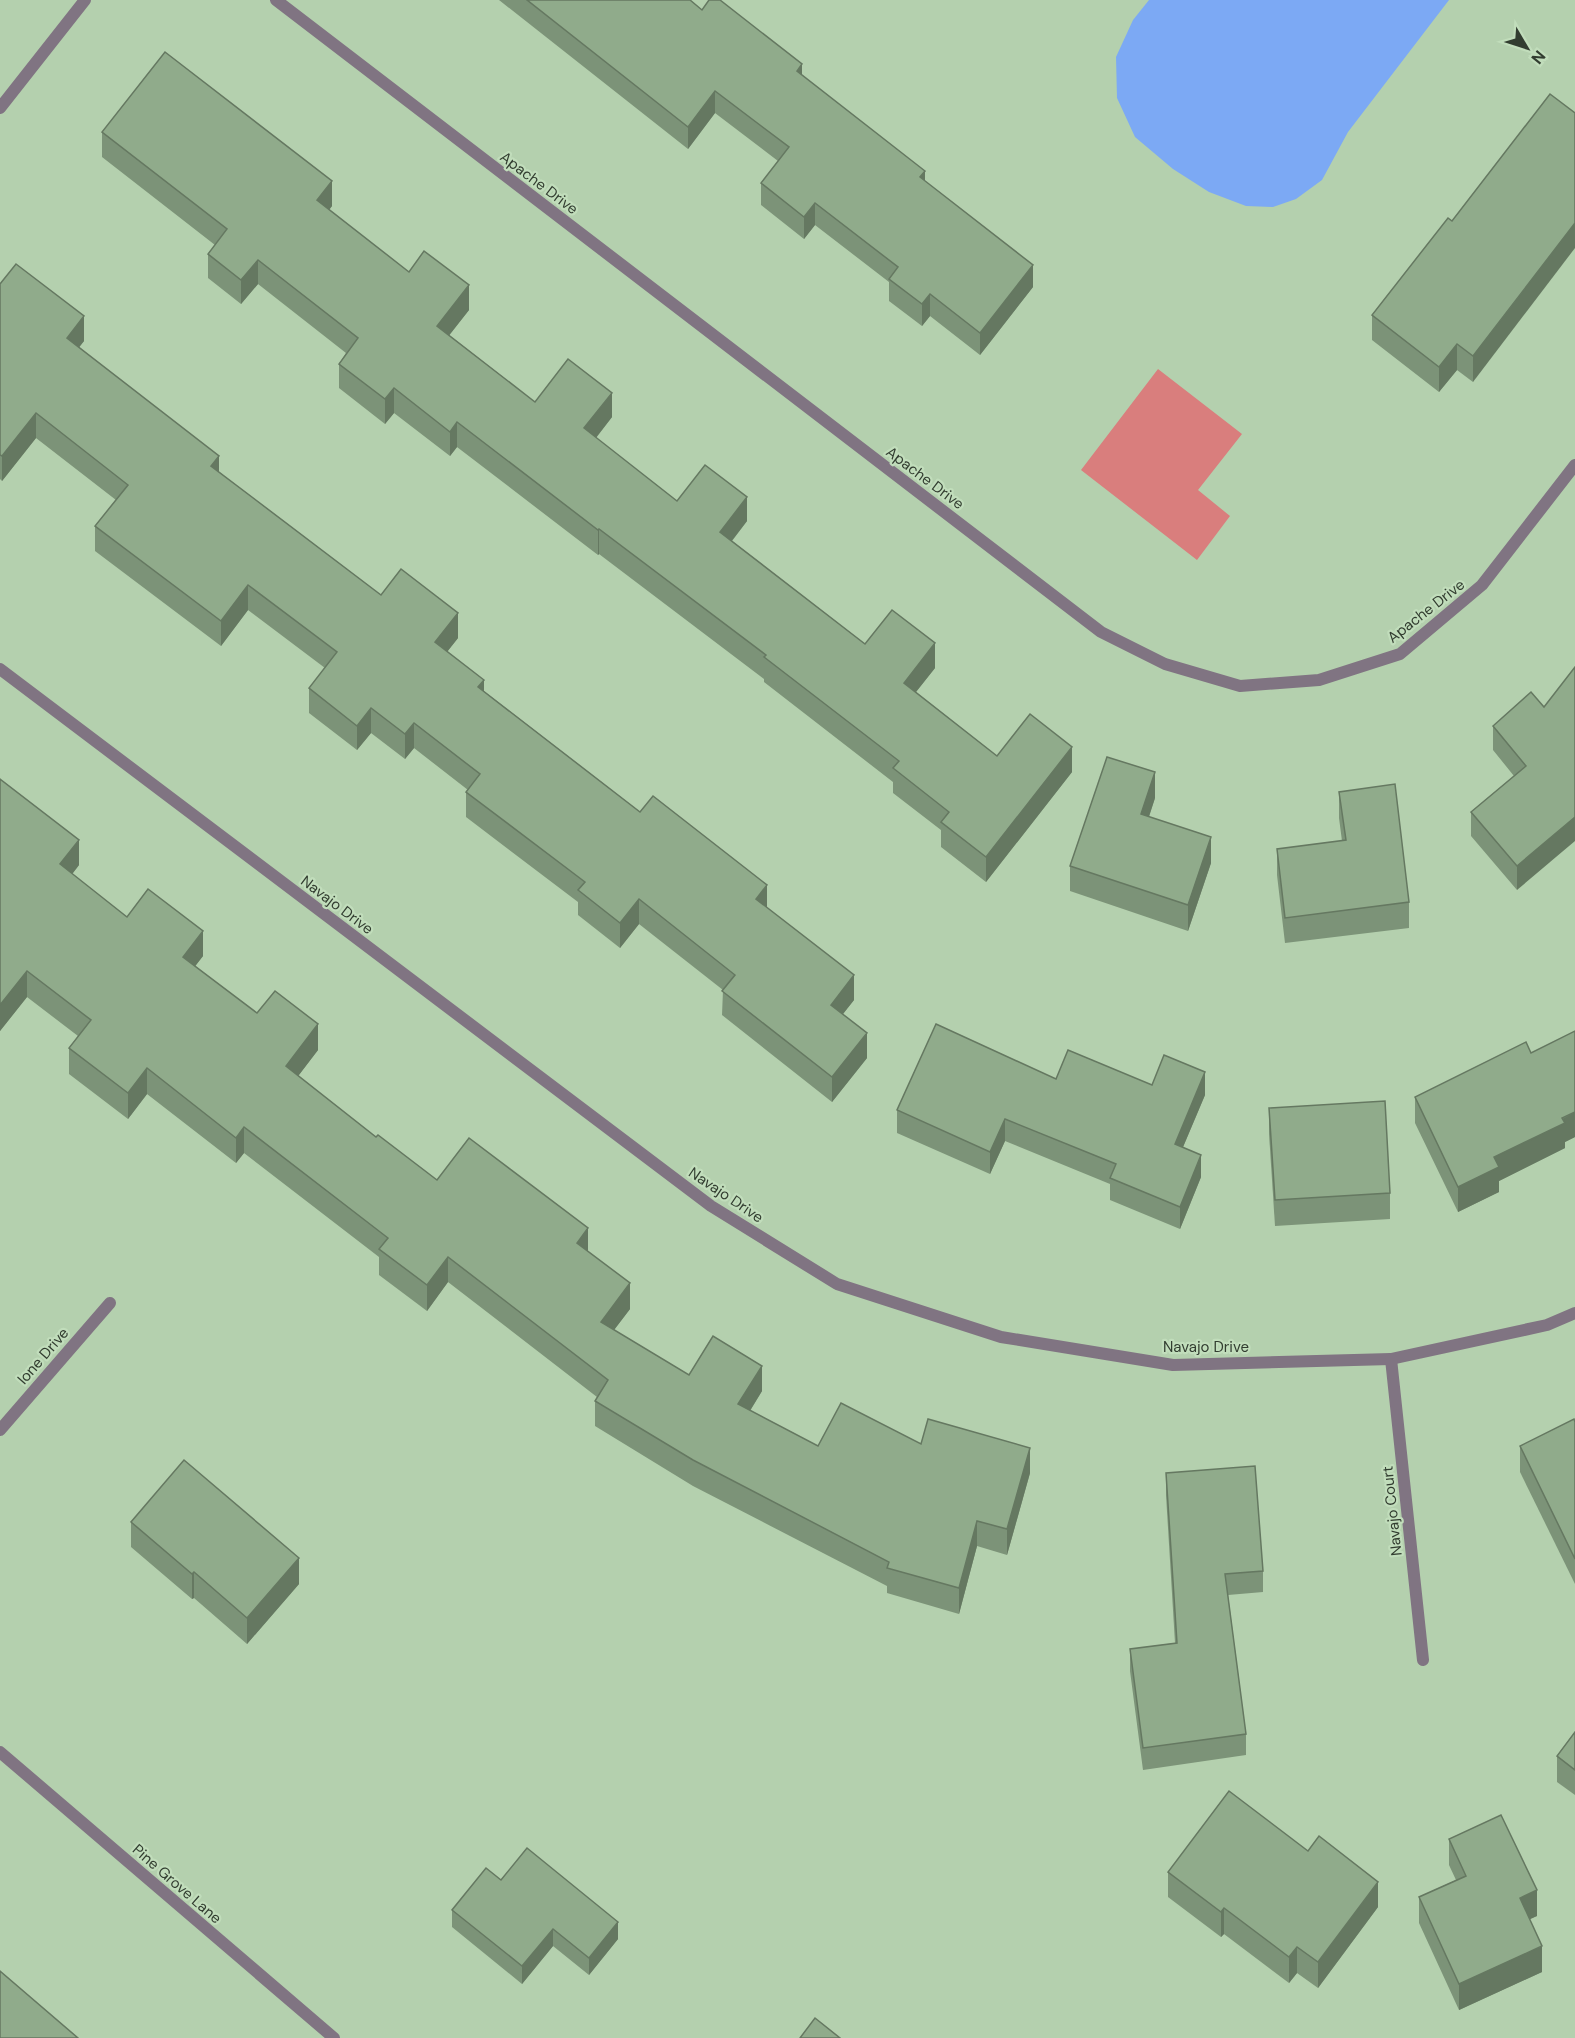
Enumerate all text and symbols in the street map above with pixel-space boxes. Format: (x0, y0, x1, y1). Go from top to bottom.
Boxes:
north arrow (1497, 18, 1557, 78)
text: N (1526, 46, 1550, 68)
street label: Apache Drive (496, 147, 582, 219)
street label: Apache Drive (882, 442, 968, 514)
street label: Apache Drive (1383, 575, 1469, 647)
street label: Navajo Drive (297, 871, 377, 939)
street label: Navajo Drive (685, 1163, 767, 1227)
street label: Ione Drive (13, 1323, 73, 1389)
street label: Navajo Drive (1163, 1337, 1249, 1357)
street label: Navajo Court (1377, 1465, 1407, 1557)
street label: Pine Grove Lane (128, 1840, 226, 1928)

